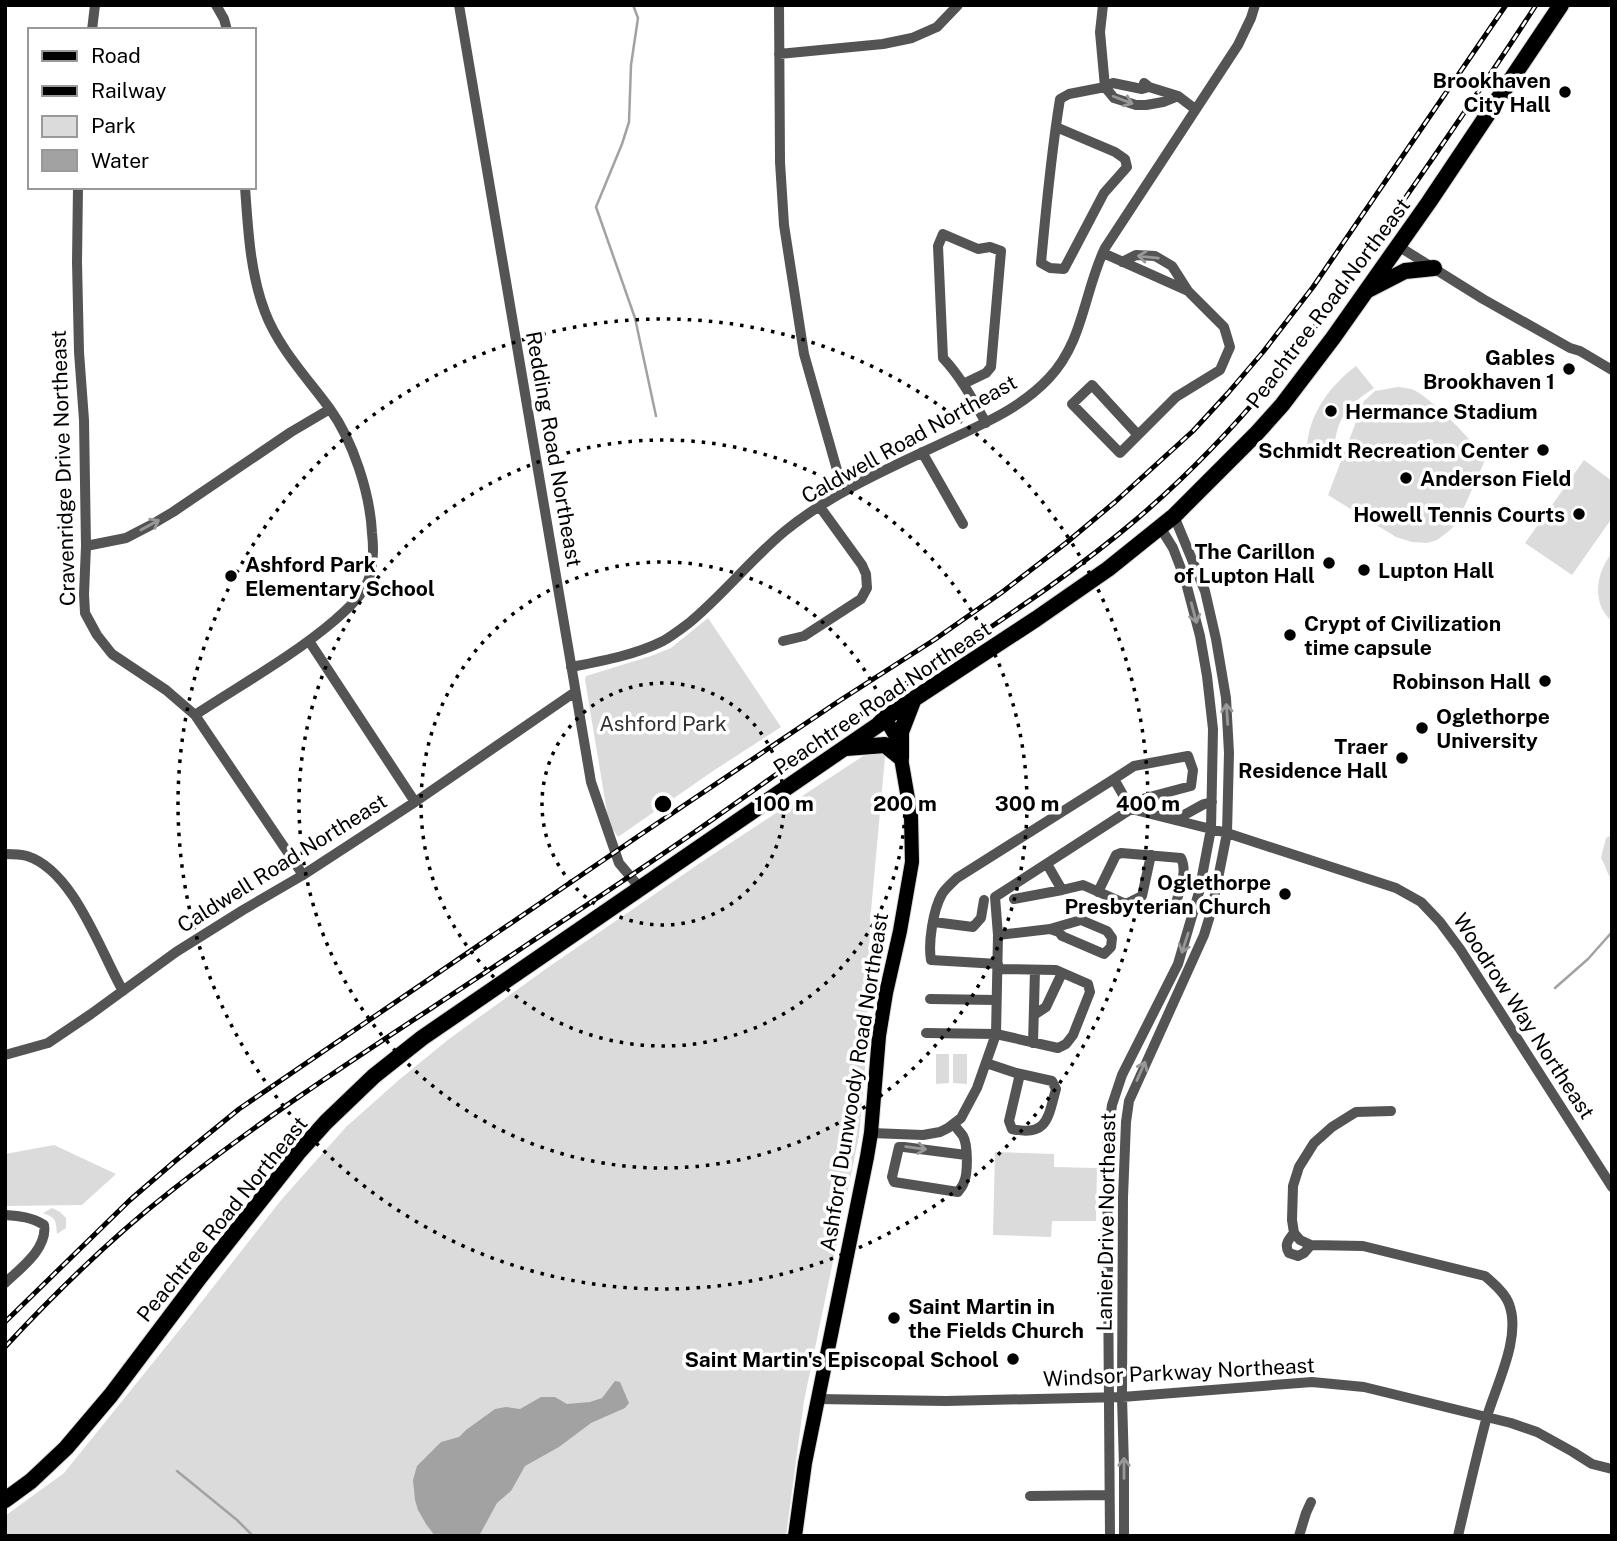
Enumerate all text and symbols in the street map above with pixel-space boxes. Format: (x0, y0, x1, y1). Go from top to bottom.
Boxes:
legend (28, 28, 256, 189)
text: Road (91, 43, 141, 68)
place label: Brookhaven City Hall (1433, 68, 1551, 117)
text: Railway (91, 78, 167, 103)
marker: Brookhaven City Hall (1557, 84, 1573, 100)
one-way arrow (1112, 95, 1134, 107)
text: Park (91, 113, 136, 138)
text: Water (91, 148, 149, 173)
street label: Peachtree Road Northeast (1241, 193, 1415, 413)
one-way arrow (1137, 250, 1160, 263)
street label: Redding Road Northeast (521, 329, 587, 569)
street label: Cravenridge Drive Northeast (46, 330, 80, 606)
place label: Gables Brookhaven 1 (1423, 345, 1555, 394)
marker: Gables Brookhaven 1 (1561, 361, 1577, 377)
street label: Caldwell Road Northeast (797, 369, 1021, 509)
place label: Hermance Stadium (1345, 399, 1538, 424)
marker: Hermance Stadium (1323, 403, 1339, 419)
place label: Schmidt Recreation Center (1258, 438, 1529, 463)
marker: Schmidt Recreation Center (1535, 442, 1551, 458)
place label: Anderson Field (1420, 466, 1571, 491)
marker: Anderson Field (1398, 470, 1414, 486)
place label: Howell Tennis Courts (1353, 502, 1565, 527)
marker: Howell Tennis Courts (1571, 506, 1587, 522)
one-way arrow (140, 518, 160, 532)
place label: The Carillon of Lupton Hall (1174, 539, 1315, 588)
place label: Ashford Park Elementary School (245, 552, 435, 601)
marker: The Carillon of Lupton Hall (1321, 555, 1337, 571)
place label: Lupton Hall (1378, 558, 1495, 583)
marker: Lupton Hall (1356, 562, 1372, 578)
marker: Ashford Park Elementary School (223, 568, 239, 584)
one-way arrow (1188, 601, 1201, 624)
place label: Crypt of Civilization time capsule (1304, 611, 1501, 660)
street label: Peachtree Road Northeast (769, 616, 995, 780)
marker: Crypt of Civilization time capsule (1282, 627, 1298, 643)
place label: Robinson Hall (1392, 669, 1531, 694)
marker: Robinson Hall (1537, 673, 1553, 689)
one-way arrow (1220, 703, 1233, 725)
place label: Oglethorpe University (1436, 704, 1550, 753)
park label: Ashford Park (599, 711, 727, 736)
marker: Oglethorpe University (1414, 720, 1430, 736)
place label: Traer Residence Hall (1238, 734, 1388, 783)
marker: Traer Residence Hall (1394, 750, 1410, 766)
street label: Caldwell Road Northeast (173, 788, 391, 938)
text: 100 m (754, 791, 814, 816)
text: 200 m (873, 791, 937, 816)
text: 300 m (995, 791, 1059, 816)
text: 400 m (1116, 791, 1180, 816)
centre of rings (651, 792, 675, 816)
place label: Oglethorpe Presbyterian Church (1064, 870, 1271, 919)
marker: Oglethorpe Presbyterian Church (1277, 886, 1293, 902)
street label: Woodrow Way Northeast (1448, 908, 1600, 1124)
street label: Ashford Dunwoody Road Northeast (815, 911, 893, 1253)
one-way arrow (1177, 932, 1190, 954)
one-way arrow (1135, 1061, 1148, 1083)
street label: Peachtree Road Northeast (131, 1111, 313, 1327)
street label: Lanier Drive Northeast (1092, 1112, 1120, 1332)
one-way arrow (904, 1142, 927, 1155)
place label: Saint Martin in the Fields Church (908, 1294, 1084, 1343)
marker: Saint Martin in the Fields Church (886, 1310, 902, 1326)
place label: Saint Martin's Episcopal School (684, 1347, 999, 1372)
marker: Saint Martin's Episcopal School (1005, 1351, 1021, 1367)
street label: Windsor Parkway Northeast (1042, 1352, 1316, 1392)
one-way arrow (1117, 1456, 1131, 1479)

